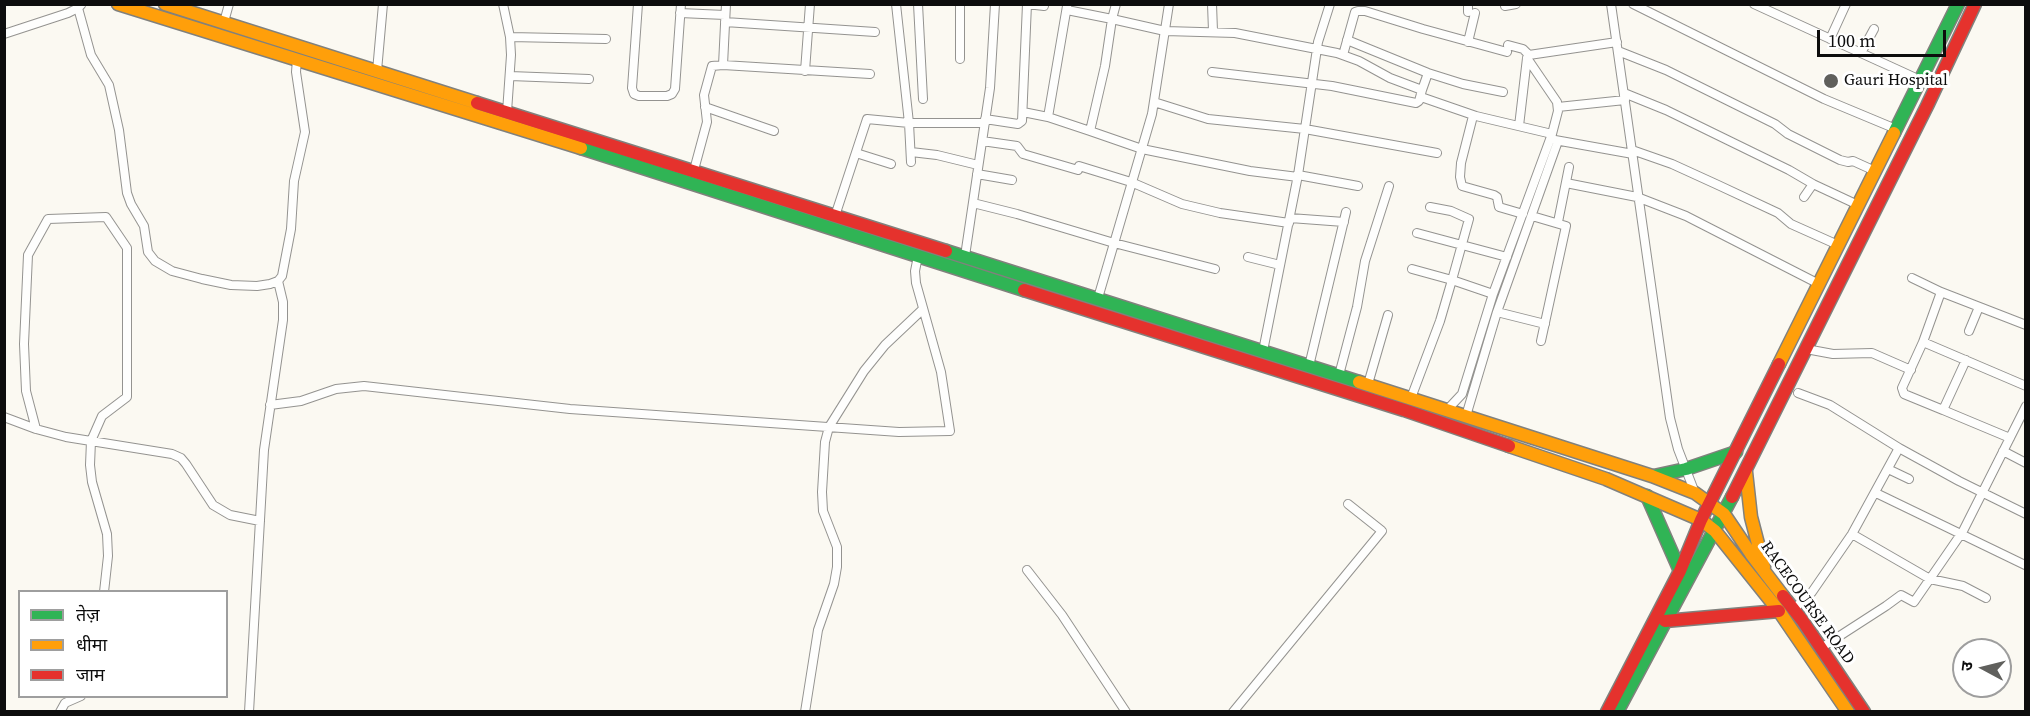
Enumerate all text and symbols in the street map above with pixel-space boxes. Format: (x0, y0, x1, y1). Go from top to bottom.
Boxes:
scale bar (1820, 18, 1949, 56)
text: 100 m (1828, 28, 1875, 53)
place label: Gauri Hospital (1844, 71, 1948, 91)
marker: Gauri Hospital (1822, 72, 1840, 90)
street label: RACECOURSE ROAD (1756, 538, 1858, 668)
legend (18, 590, 228, 698)
text: तेज़ (76, 602, 100, 627)
text: धीमा (76, 632, 107, 657)
north arrow (1952, 638, 2012, 698)
text: उ (1955, 660, 1978, 672)
text: जाम (76, 662, 105, 687)

